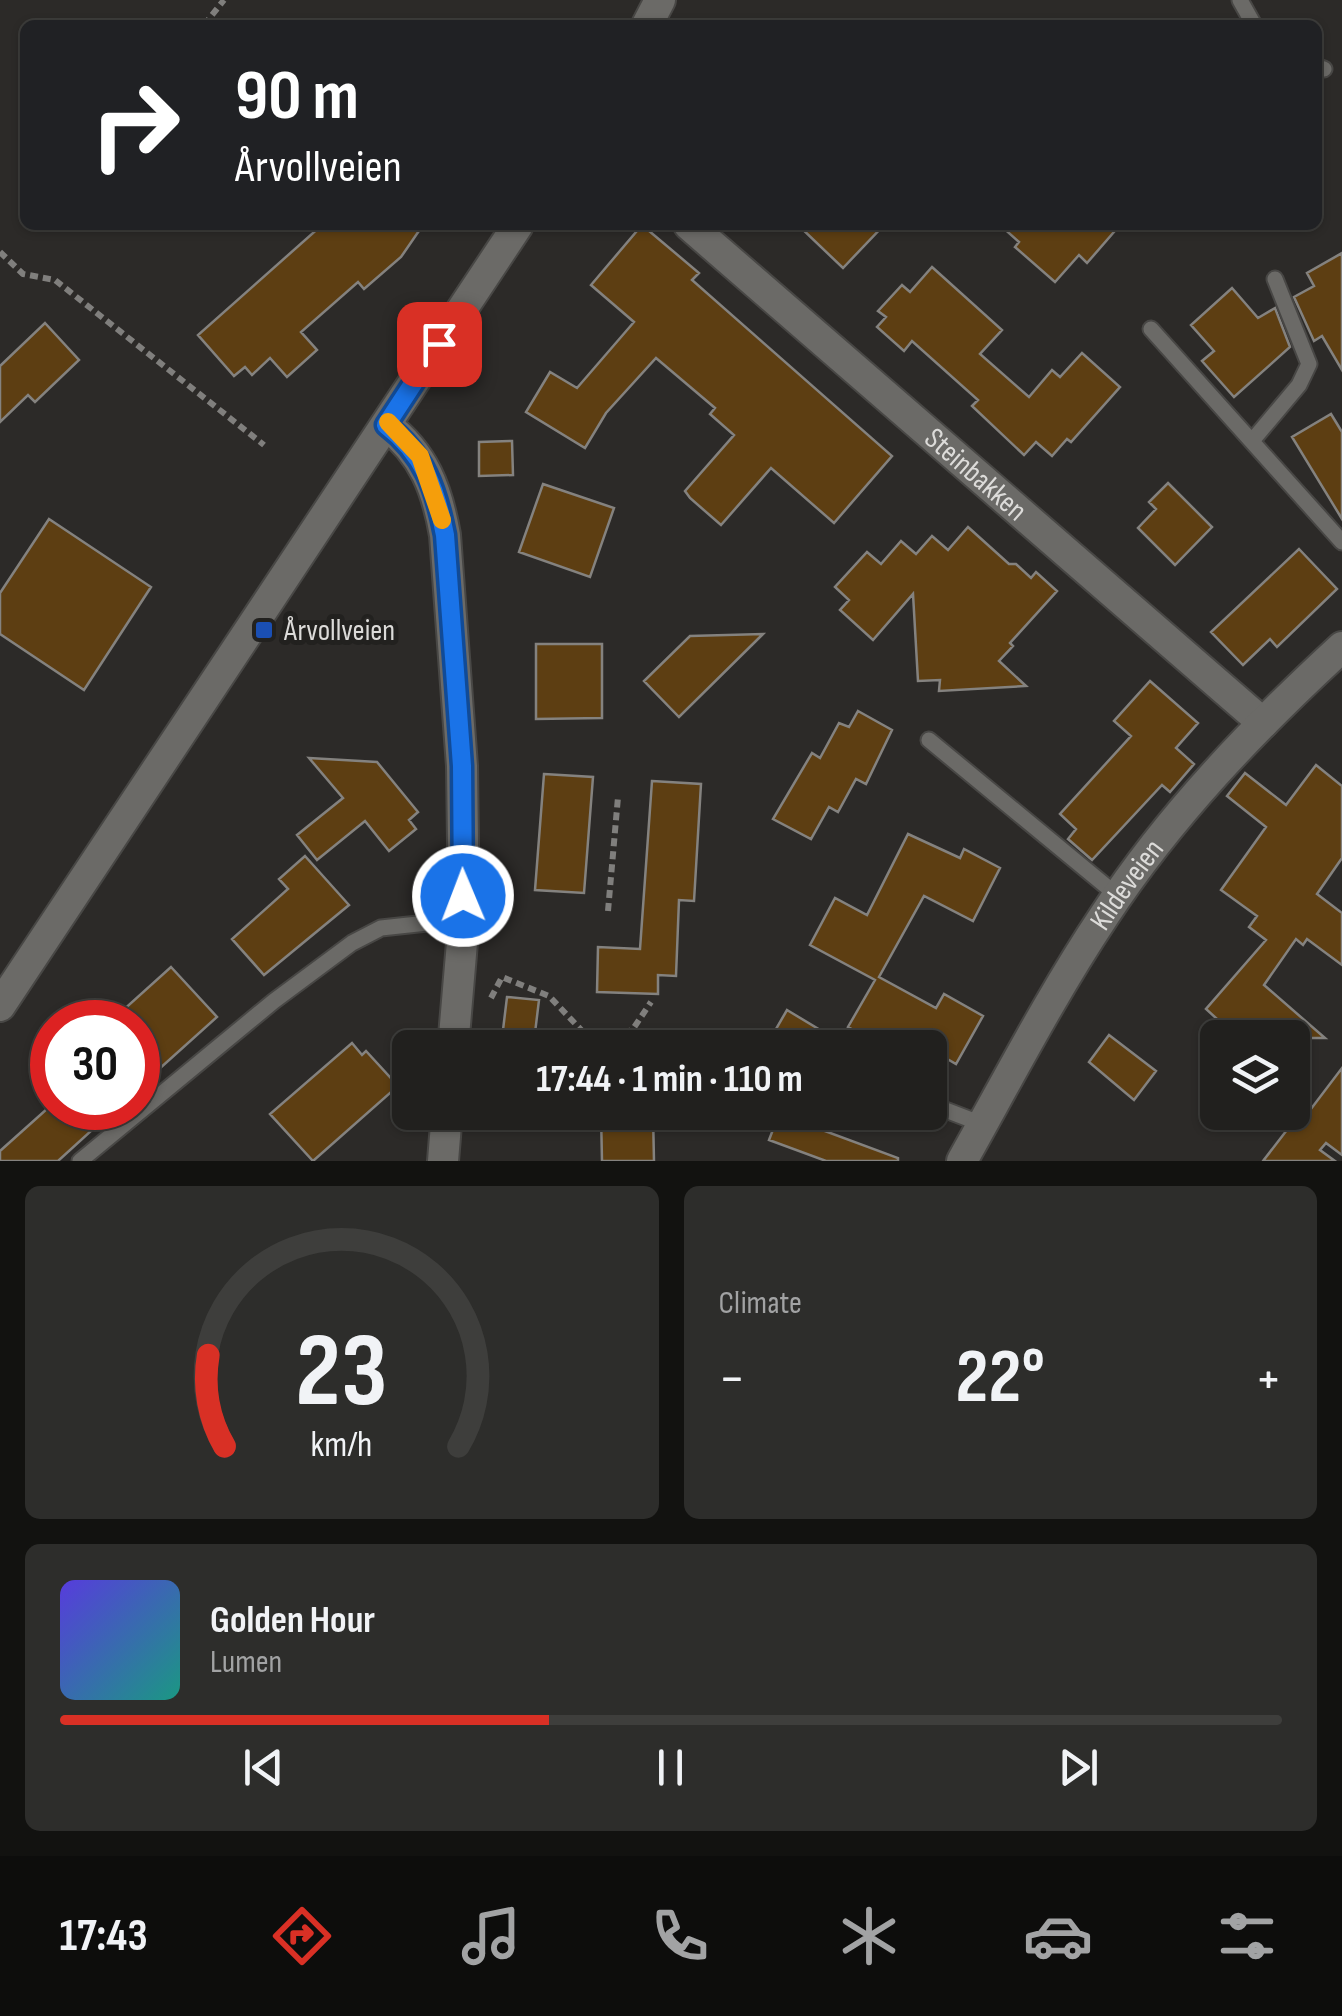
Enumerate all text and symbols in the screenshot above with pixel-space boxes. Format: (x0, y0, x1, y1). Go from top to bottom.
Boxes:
text: 90 m (235, 55, 359, 139)
icon: right (70, 60, 200, 190)
text: Årvollveien (235, 140, 402, 195)
pin (397, 302, 482, 387)
icon: arrive (412, 317, 467, 372)
street label: Steinbakken (917, 421, 1034, 529)
place label: Årvollveien (283, 613, 395, 649)
marker: Årvollveien (253, 619, 275, 641)
street label: Kildeveien (1083, 832, 1172, 937)
position arrow (411, 844, 515, 948)
speed limit sign: 30 (30, 1000, 160, 1130)
map controls (1200, 1020, 1310, 1130)
button: layers (1200, 1020, 1310, 1130)
text: 17:44 · 1 min · 110 m (536, 1057, 803, 1102)
text: Climate (719, 1284, 802, 1323)
text: 23 (296, 1310, 388, 1435)
text: 22° (956, 1333, 1045, 1424)
text: − (719, 1346, 745, 1413)
text: + (1255, 1346, 1282, 1413)
text: km/h (311, 1424, 373, 1467)
text: Golden Hour (210, 1598, 375, 1643)
text: Lumen (210, 1643, 282, 1682)
icon: previous (236, 1740, 291, 1795)
icon: pause (643, 1740, 698, 1795)
icon: next (1051, 1740, 1106, 1795)
icon: directions (267, 1901, 337, 1971)
icon: music (456, 1901, 526, 1971)
icon: phone (645, 1901, 715, 1971)
icon: climate (834, 1901, 904, 1971)
icon: car (1023, 1901, 1093, 1971)
icon: filters (1212, 1901, 1282, 1971)
text: 17:43 (60, 1909, 148, 1964)

